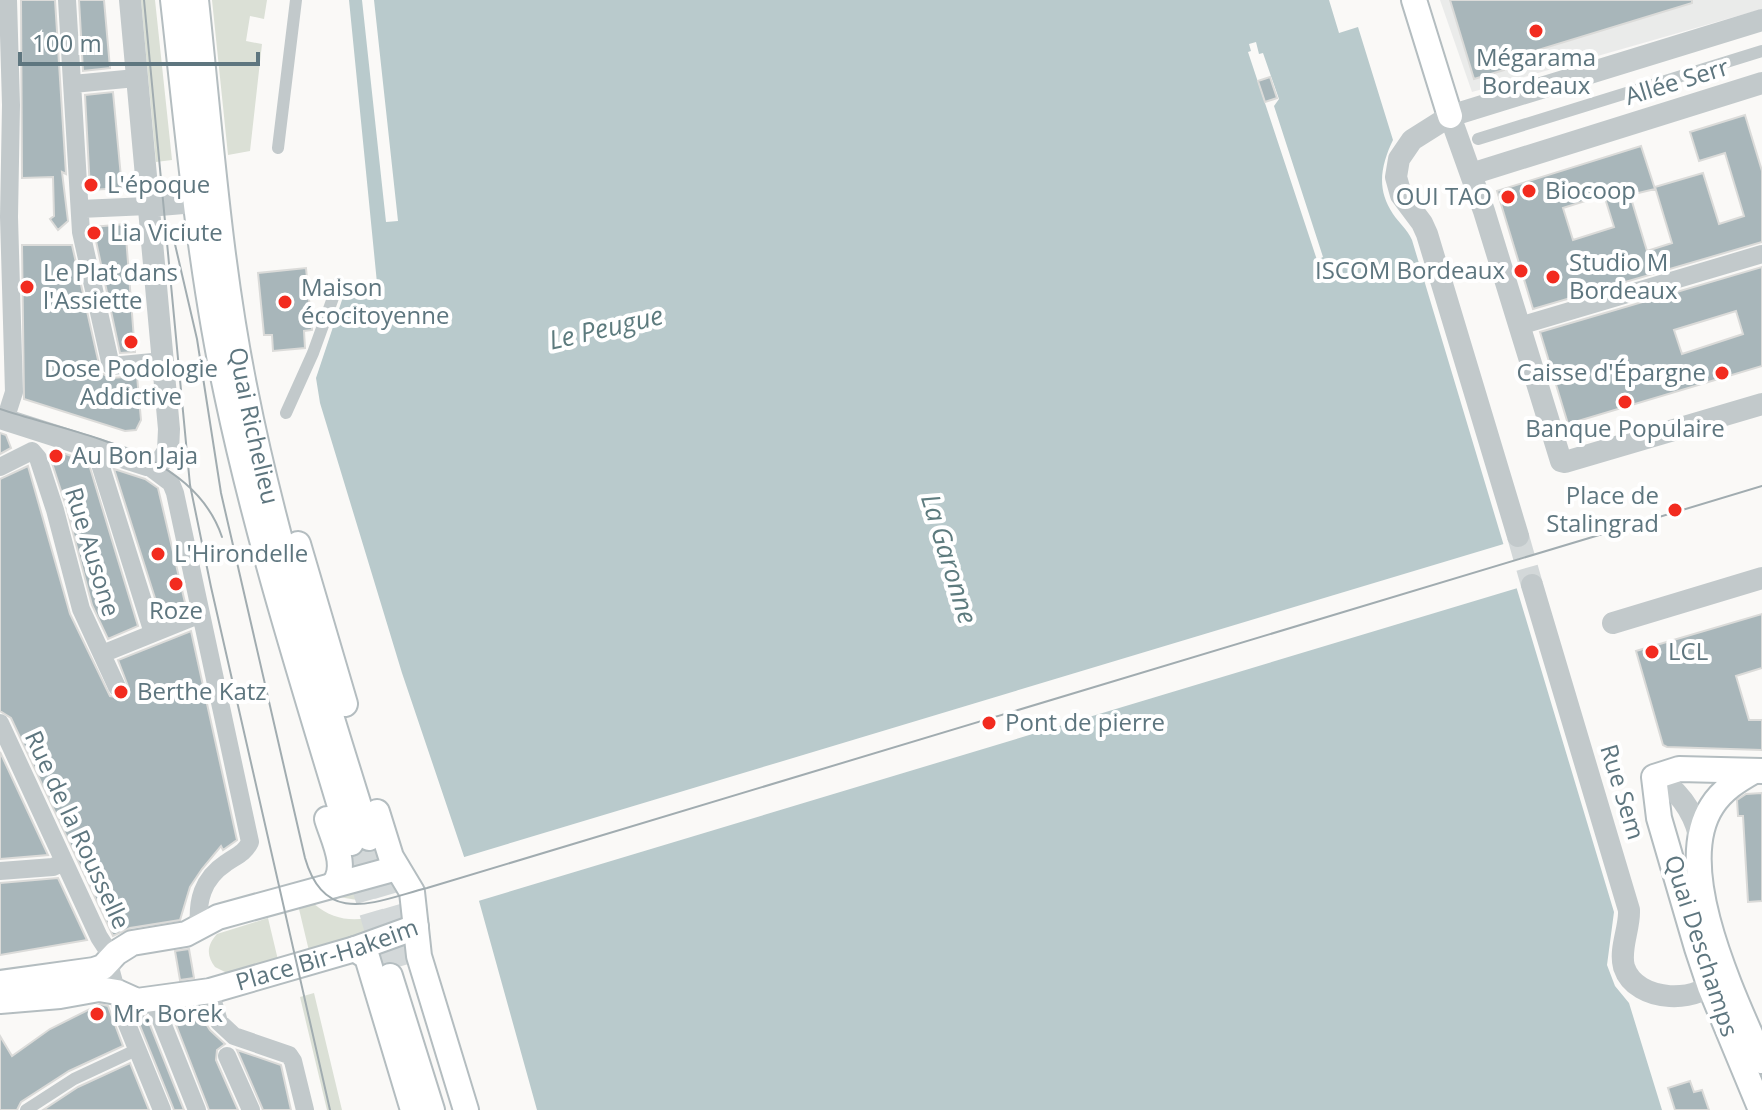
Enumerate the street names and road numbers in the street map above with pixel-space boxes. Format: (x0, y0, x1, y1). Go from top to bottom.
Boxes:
street label: Allée Serr (1621, 49, 1733, 112)
street label: Quai Richelieu (222, 344, 288, 507)
street label: Rue Ausone (58, 483, 129, 620)
street label: Rue de la Rousselle (18, 725, 139, 934)
street label: Rue Sem (1593, 740, 1654, 843)
street label: Quai Deschamps (1657, 850, 1747, 1041)
street label: Place Bir-Hakeim (231, 910, 422, 998)

